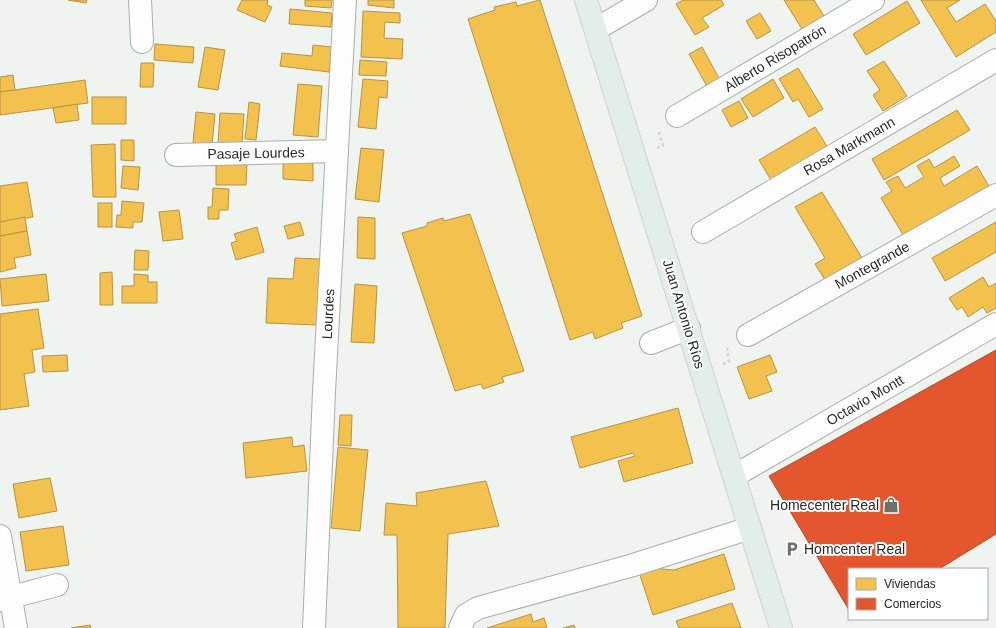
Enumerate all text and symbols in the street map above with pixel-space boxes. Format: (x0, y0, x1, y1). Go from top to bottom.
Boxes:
street label: Alberto Risopatrón (721, 21, 829, 95)
street label: Rosa Markmann (801, 113, 897, 179)
street label: Pasaje Lourdes (207, 144, 305, 162)
street label: Montegrande (832, 238, 912, 292)
street label: Juan Antonio Ríos (660, 257, 708, 371)
street label: Lourdes (319, 288, 337, 340)
street label: Octavio Montt (824, 371, 906, 429)
shop icon: Homecenter Real (882, 496, 900, 514)
place label: Homecenter Real (770, 497, 879, 513)
parking icon: Homcenter Real (783, 540, 801, 558)
place label: Homcenter Real (804, 541, 905, 557)
legend (848, 568, 988, 620)
text: Viviendas (884, 577, 936, 591)
text: Comercios (884, 597, 941, 611)

